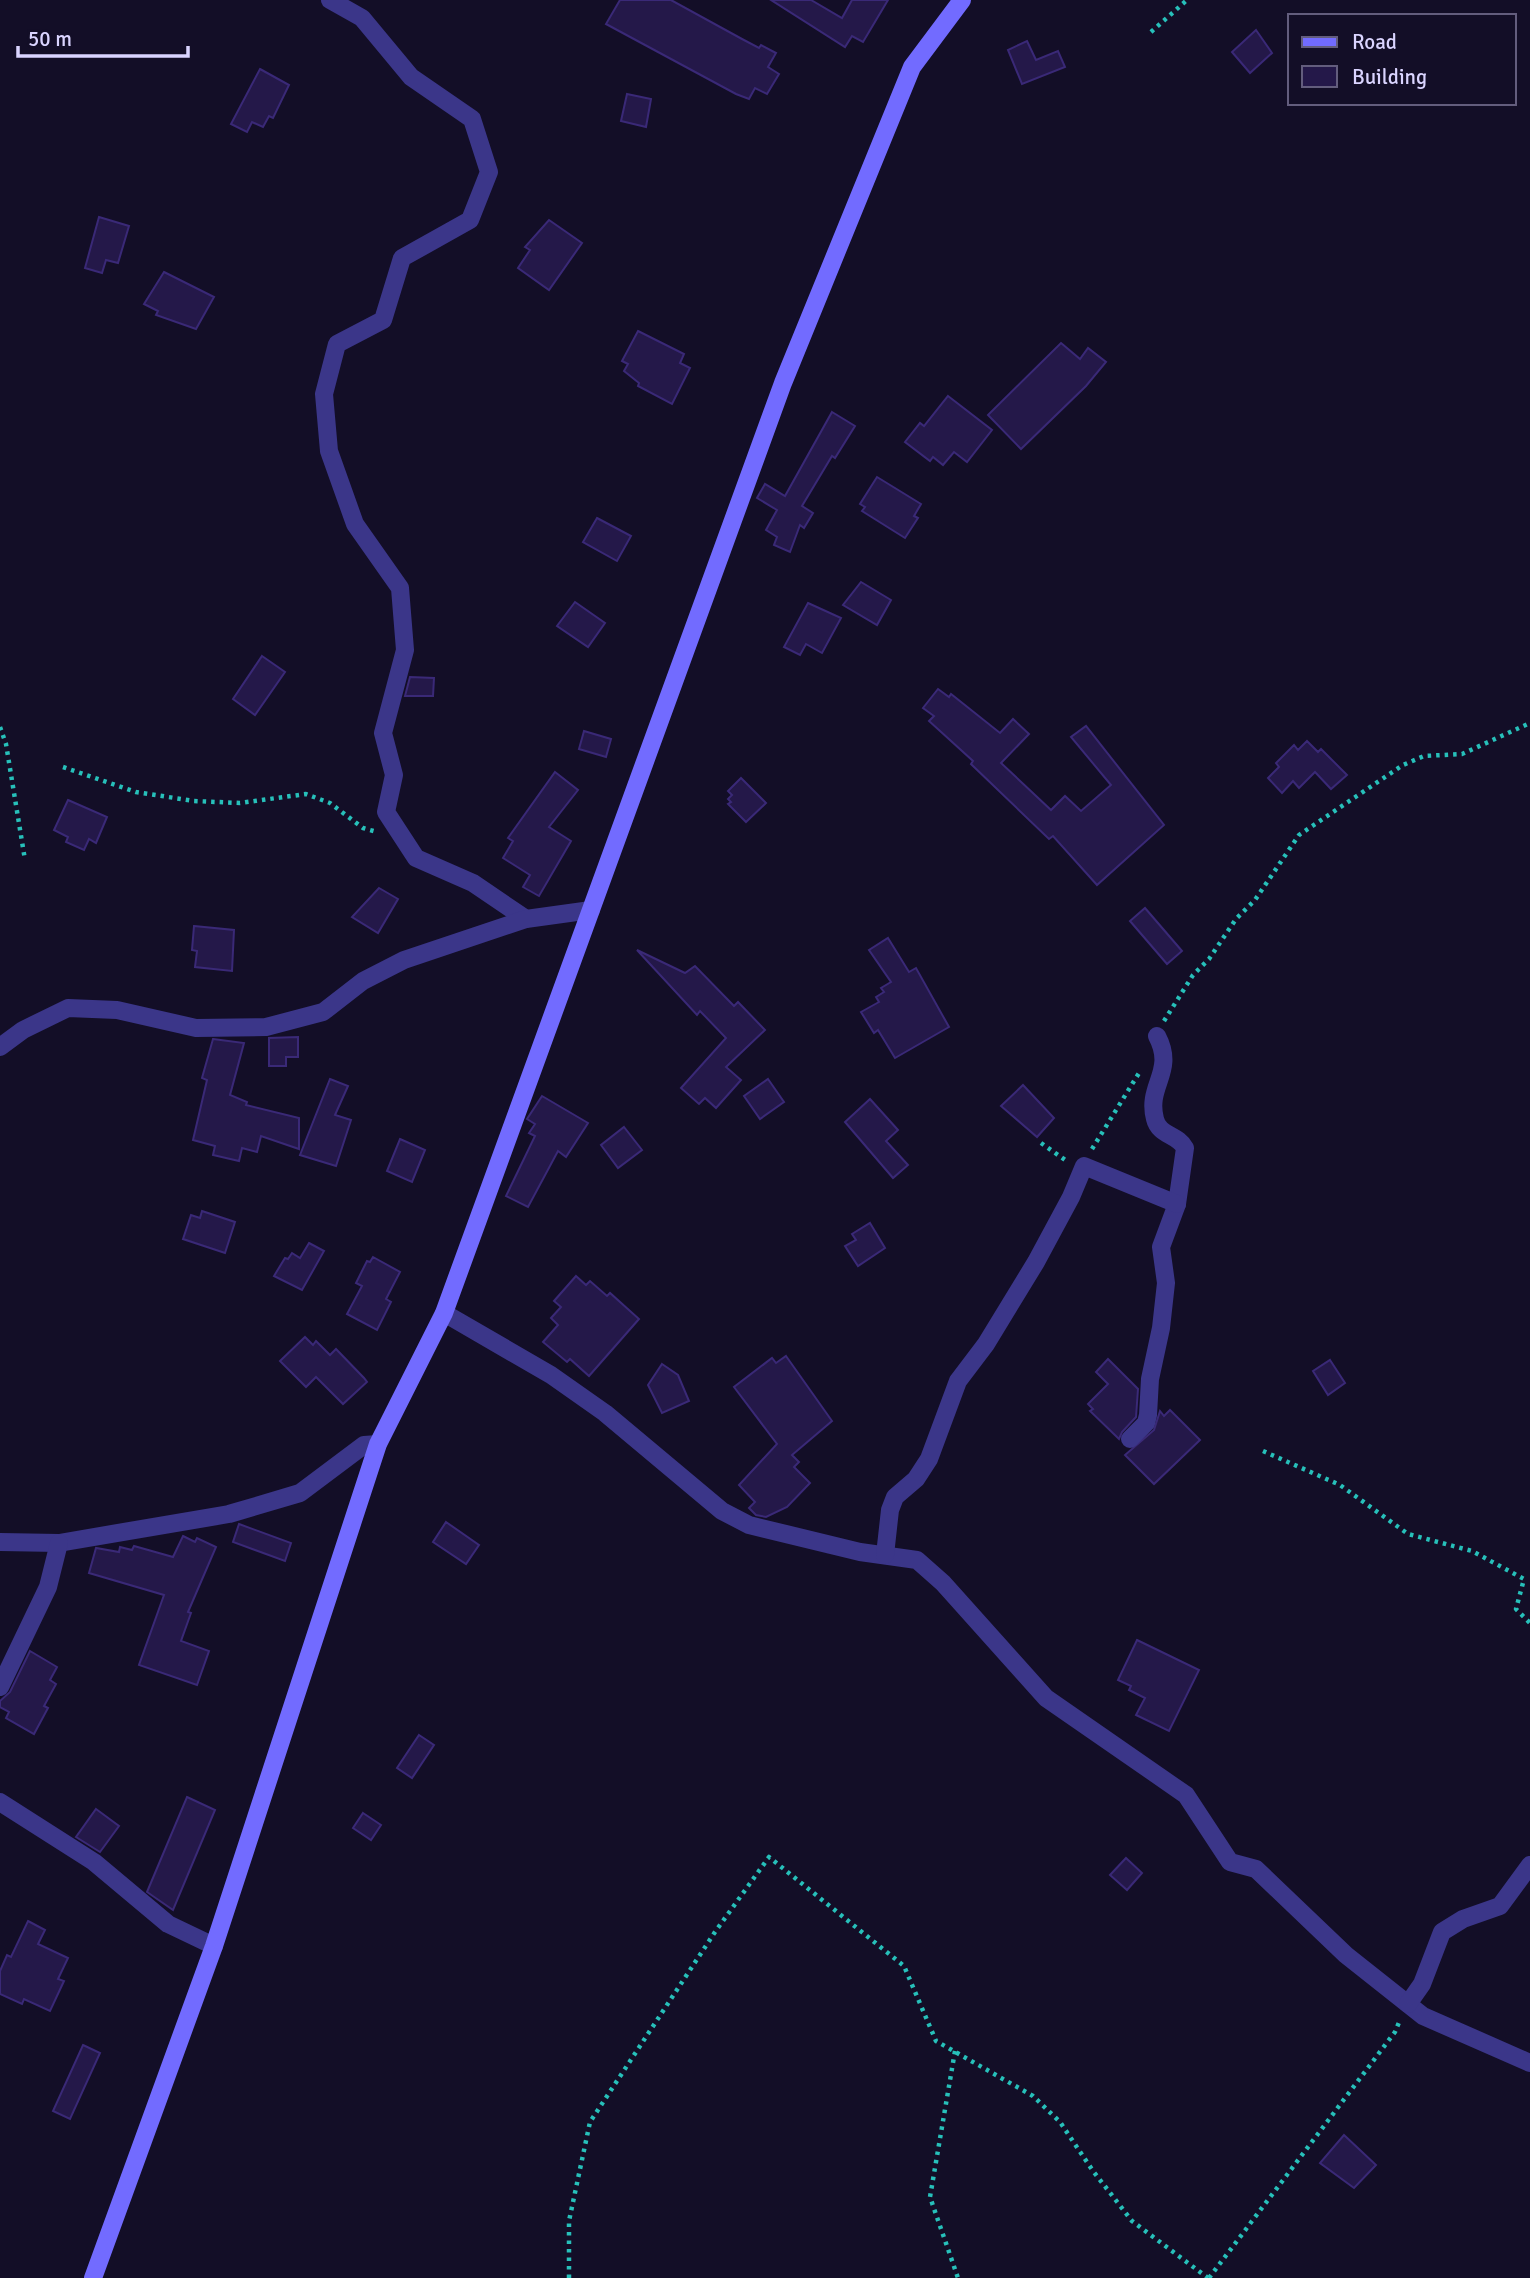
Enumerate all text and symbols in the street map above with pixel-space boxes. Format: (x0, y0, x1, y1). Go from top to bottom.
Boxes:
scale bar (18, 14, 187, 58)
legend (1288, 14, 1516, 105)
text: 50 m (28, 26, 72, 52)
text: Road (1352, 29, 1397, 55)
text: Building (1352, 64, 1427, 90)

